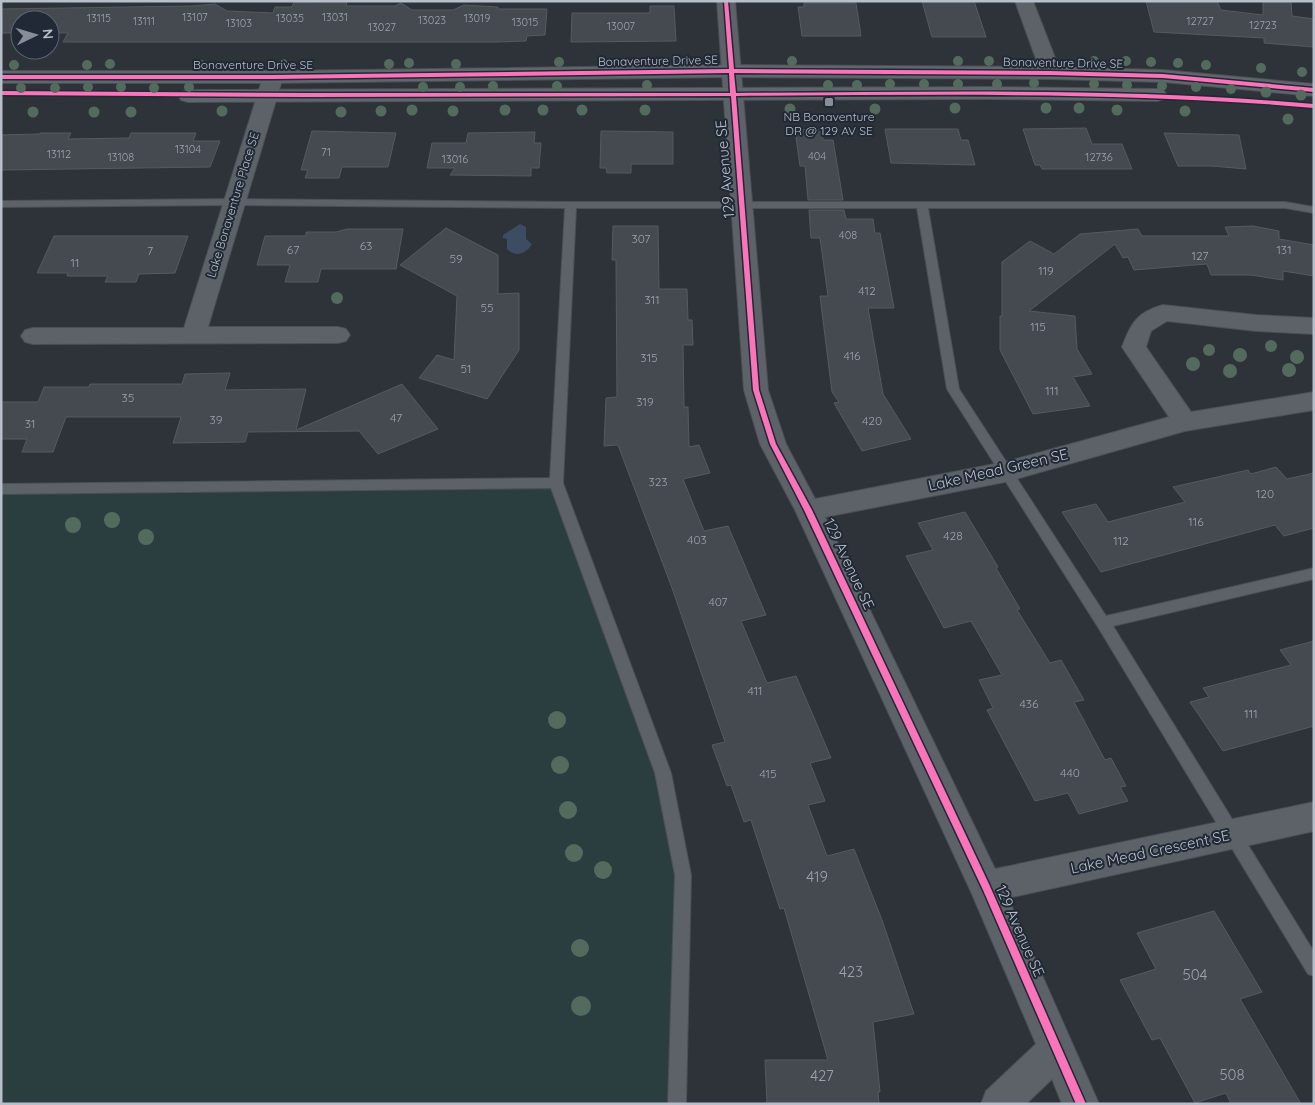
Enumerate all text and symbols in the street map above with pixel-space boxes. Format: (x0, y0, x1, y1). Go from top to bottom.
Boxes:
north arrow (10, 10, 60, 60)
house number: 13107 (182, 10, 208, 24)
house number: 13031 (322, 10, 348, 24)
house number: 13115 (87, 11, 111, 25)
house number: 13035 (276, 11, 304, 25)
house number: 13019 (464, 11, 490, 25)
house number: 13023 (418, 13, 446, 27)
house number: 13111 (133, 14, 155, 28)
house number: 12727 (1186, 14, 1214, 28)
house number: 13015 (512, 15, 538, 29)
house number: 13103 (226, 16, 252, 30)
house number: 12723 (1249, 18, 1277, 32)
house number: 13007 (607, 19, 635, 33)
house number: 13027 (368, 20, 396, 34)
text: N (39, 28, 57, 40)
street label: Bonaventure Drive SE (598, 52, 718, 69)
street label: Bonaventure Drive SE (1003, 54, 1123, 71)
street label: Bonaventure Drive SE (193, 57, 313, 72)
marker: NB Bonaventure DR @ 129 AV SE (823, 96, 835, 108)
place label: NB Bonaventure DR @ 129 AV SE (784, 109, 875, 138)
street label: 129 Avenue SE (711, 119, 738, 219)
street label: Lake Bonaventure Place SE (203, 130, 262, 279)
house number: 13104 (175, 142, 201, 156)
house number: 71 (321, 145, 331, 159)
house number: 13112 (47, 147, 71, 161)
house number: 404 (808, 149, 826, 163)
house number: 13108 (108, 150, 134, 164)
house number: 12736 (1085, 150, 1113, 164)
house number: 13016 (442, 152, 468, 166)
house number: 408 (839, 228, 857, 242)
house number: 307 (632, 231, 650, 246)
house number: 63 (360, 238, 372, 253)
house number: 67 (287, 242, 299, 257)
house number: 131 (1276, 242, 1292, 257)
house number: 7 (147, 243, 153, 258)
house number: 127 (1191, 248, 1209, 263)
house number: 59 (449, 251, 463, 266)
house number: 11 (71, 255, 79, 270)
house number: 119 (1038, 263, 1054, 278)
house number: 412 (858, 283, 876, 298)
house number: 311 (644, 292, 660, 307)
house number: 55 (480, 300, 494, 315)
house number: 115 (1030, 319, 1046, 334)
house number: 416 (843, 348, 861, 363)
house number: 315 (640, 350, 658, 365)
house number: 51 (461, 361, 471, 376)
house number: 111 (1045, 383, 1059, 398)
house number: 35 (122, 390, 134, 405)
house number: 319 (636, 394, 654, 409)
house number: 47 (390, 410, 402, 425)
house number: 39 (210, 412, 223, 427)
house number: 420 (862, 413, 882, 428)
house number: 31 (25, 416, 35, 431)
street label: Lake Mead Green SE (926, 444, 1070, 495)
house number: 323 (648, 474, 668, 489)
house number: 120 (1256, 486, 1274, 501)
house number: 116 (1188, 514, 1204, 529)
street label: 129 Avenue SE (820, 515, 879, 613)
house number: 428 (943, 528, 963, 543)
house number: 403 (687, 532, 707, 547)
house number: 112 (1113, 533, 1129, 548)
house number: 407 (709, 594, 727, 609)
house number: 411 (747, 683, 763, 698)
house number: 436 (1019, 696, 1039, 711)
house number: 111 (1244, 706, 1258, 721)
house number: 440 (1060, 765, 1080, 780)
house number: 415 (759, 766, 777, 781)
street label: Lake Mead Crescent SE (1069, 825, 1231, 878)
house number: 419 (806, 867, 828, 886)
street label: 129 Avenue SE (992, 882, 1049, 980)
house number: 423 (839, 962, 863, 981)
house number: 504 (1182, 965, 1208, 984)
house number: 508 (1219, 1065, 1245, 1084)
house number: 427 (810, 1066, 834, 1085)

